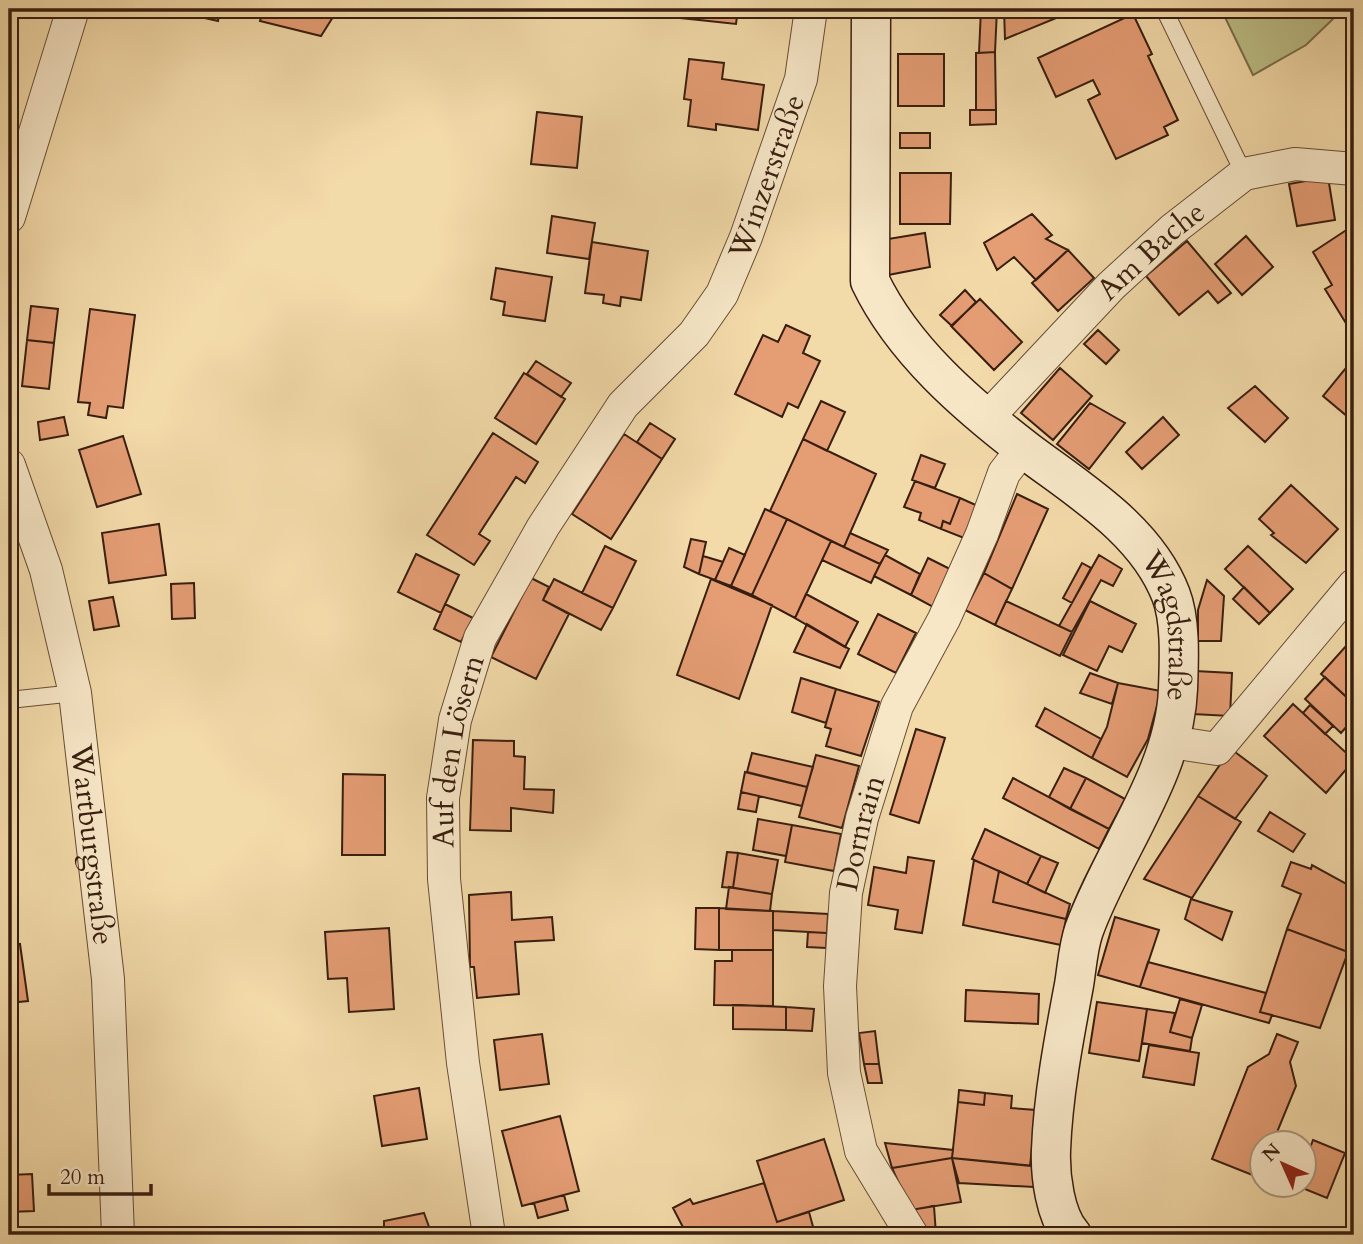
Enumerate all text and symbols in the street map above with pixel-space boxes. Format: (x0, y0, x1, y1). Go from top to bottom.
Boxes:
street label: Winzerstraße (718, 89, 815, 266)
street label: Am Bache (1087, 191, 1213, 309)
street label: Wagdstraße (1131, 542, 1199, 702)
street label: Auf den Lösern (422, 650, 494, 848)
street label: Wartburgstraße (60, 741, 124, 947)
street label: Dornrain (826, 770, 895, 895)
north arrow (1248, 1128, 1318, 1198)
text: N (1257, 1137, 1287, 1168)
scale bar (49, 1153, 150, 1197)
text: 20 m (60, 1163, 105, 1192)

